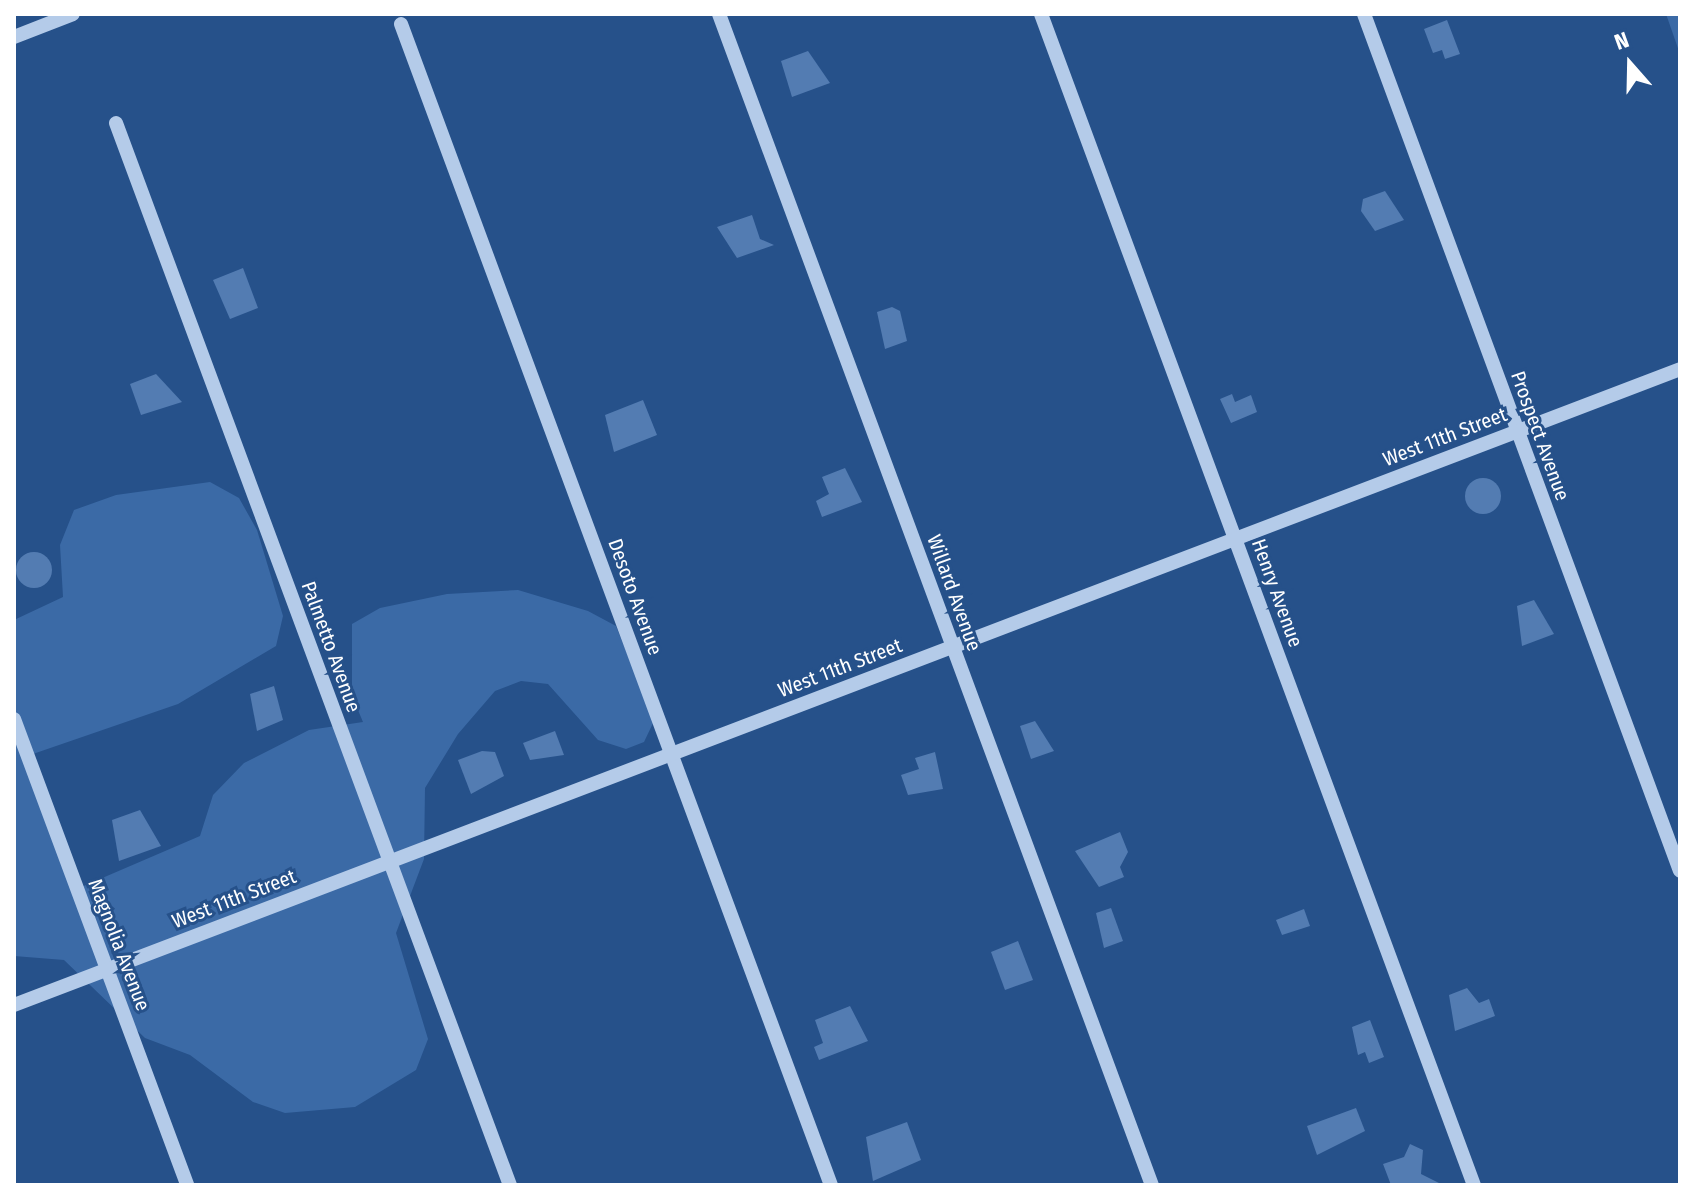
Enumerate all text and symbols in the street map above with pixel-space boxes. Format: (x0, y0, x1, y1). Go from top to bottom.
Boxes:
north arrow (1590, 24, 1670, 104)
text: N (1611, 26, 1632, 56)
street label: Prospect Avenue (1505, 368, 1575, 504)
street label: West 11th Street (1380, 402, 1510, 472)
street label: Willard Avenue (922, 531, 986, 655)
street label: Desoto Avenue (603, 536, 667, 658)
street label: Henry Avenue (1246, 536, 1308, 650)
street label: Palmetto Avenue (296, 578, 366, 716)
street label: West 11th Street (775, 633, 905, 703)
street label: West 11th Street (169, 864, 299, 934)
street label: Magnolia Avenue (83, 876, 155, 1014)

